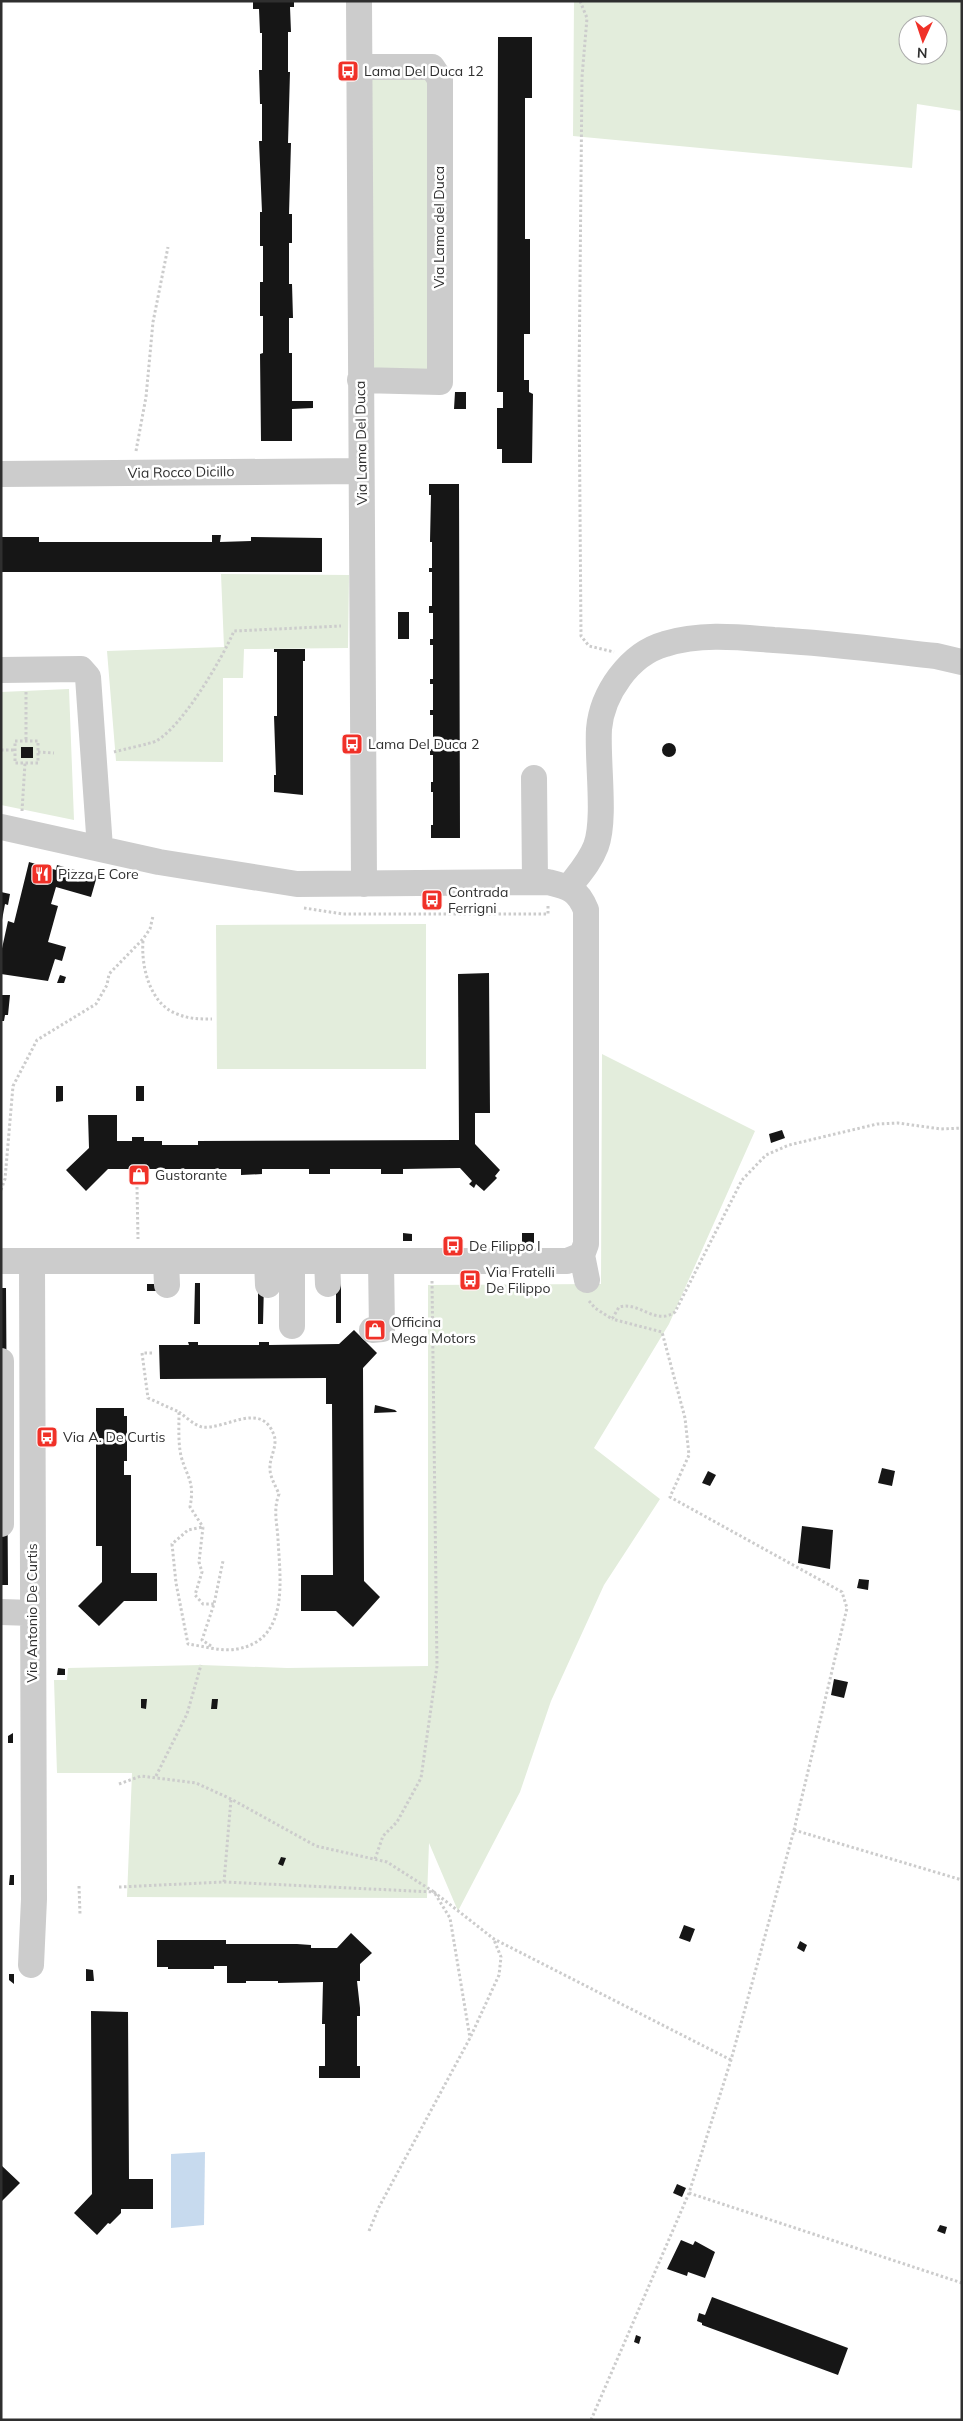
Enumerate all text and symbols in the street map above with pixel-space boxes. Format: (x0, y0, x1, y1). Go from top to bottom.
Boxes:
north arrow (898, 15, 948, 65)
text: N (917, 44, 928, 62)
bus stop icon: Lama Del Duca 12 (336, 59, 360, 83)
place label: Lama Del Duca 12 (364, 62, 484, 80)
street label: Via Lama del Duca (430, 166, 448, 288)
street label: Via Lama Del Duca (351, 381, 371, 505)
street label: Via Rocco Dicillo (128, 462, 234, 482)
bus stop icon: Lama Del Duca 2 (340, 732, 364, 756)
place label: Lama Del Duca 2 (368, 735, 479, 753)
restaurant icon: Pizza E Core (30, 862, 54, 886)
place label: Pizza E Core (58, 865, 139, 883)
place label: Contrada Ferrigni (448, 883, 508, 917)
bus stop icon: Contrada Ferrigni (420, 888, 444, 912)
shop icon: Gustorante (127, 1163, 151, 1187)
place label: Gustorante (155, 1166, 227, 1184)
bus stop icon: De Filippo I (441, 1234, 465, 1258)
place label: De Filippo I (469, 1237, 541, 1255)
place label: Via Fratelli De Filippo (486, 1263, 555, 1297)
bus stop icon: Via Fratelli De Filippo (458, 1268, 482, 1292)
place label: Officina Mega Motors (391, 1313, 476, 1347)
shop icon: Officina Mega Motors (363, 1318, 387, 1342)
bus stop icon: Via A. De Curtis (35, 1425, 59, 1449)
place label: Via A. De Curtis (63, 1428, 165, 1446)
street label: Via Antonio De Curtis (23, 1543, 41, 1683)

